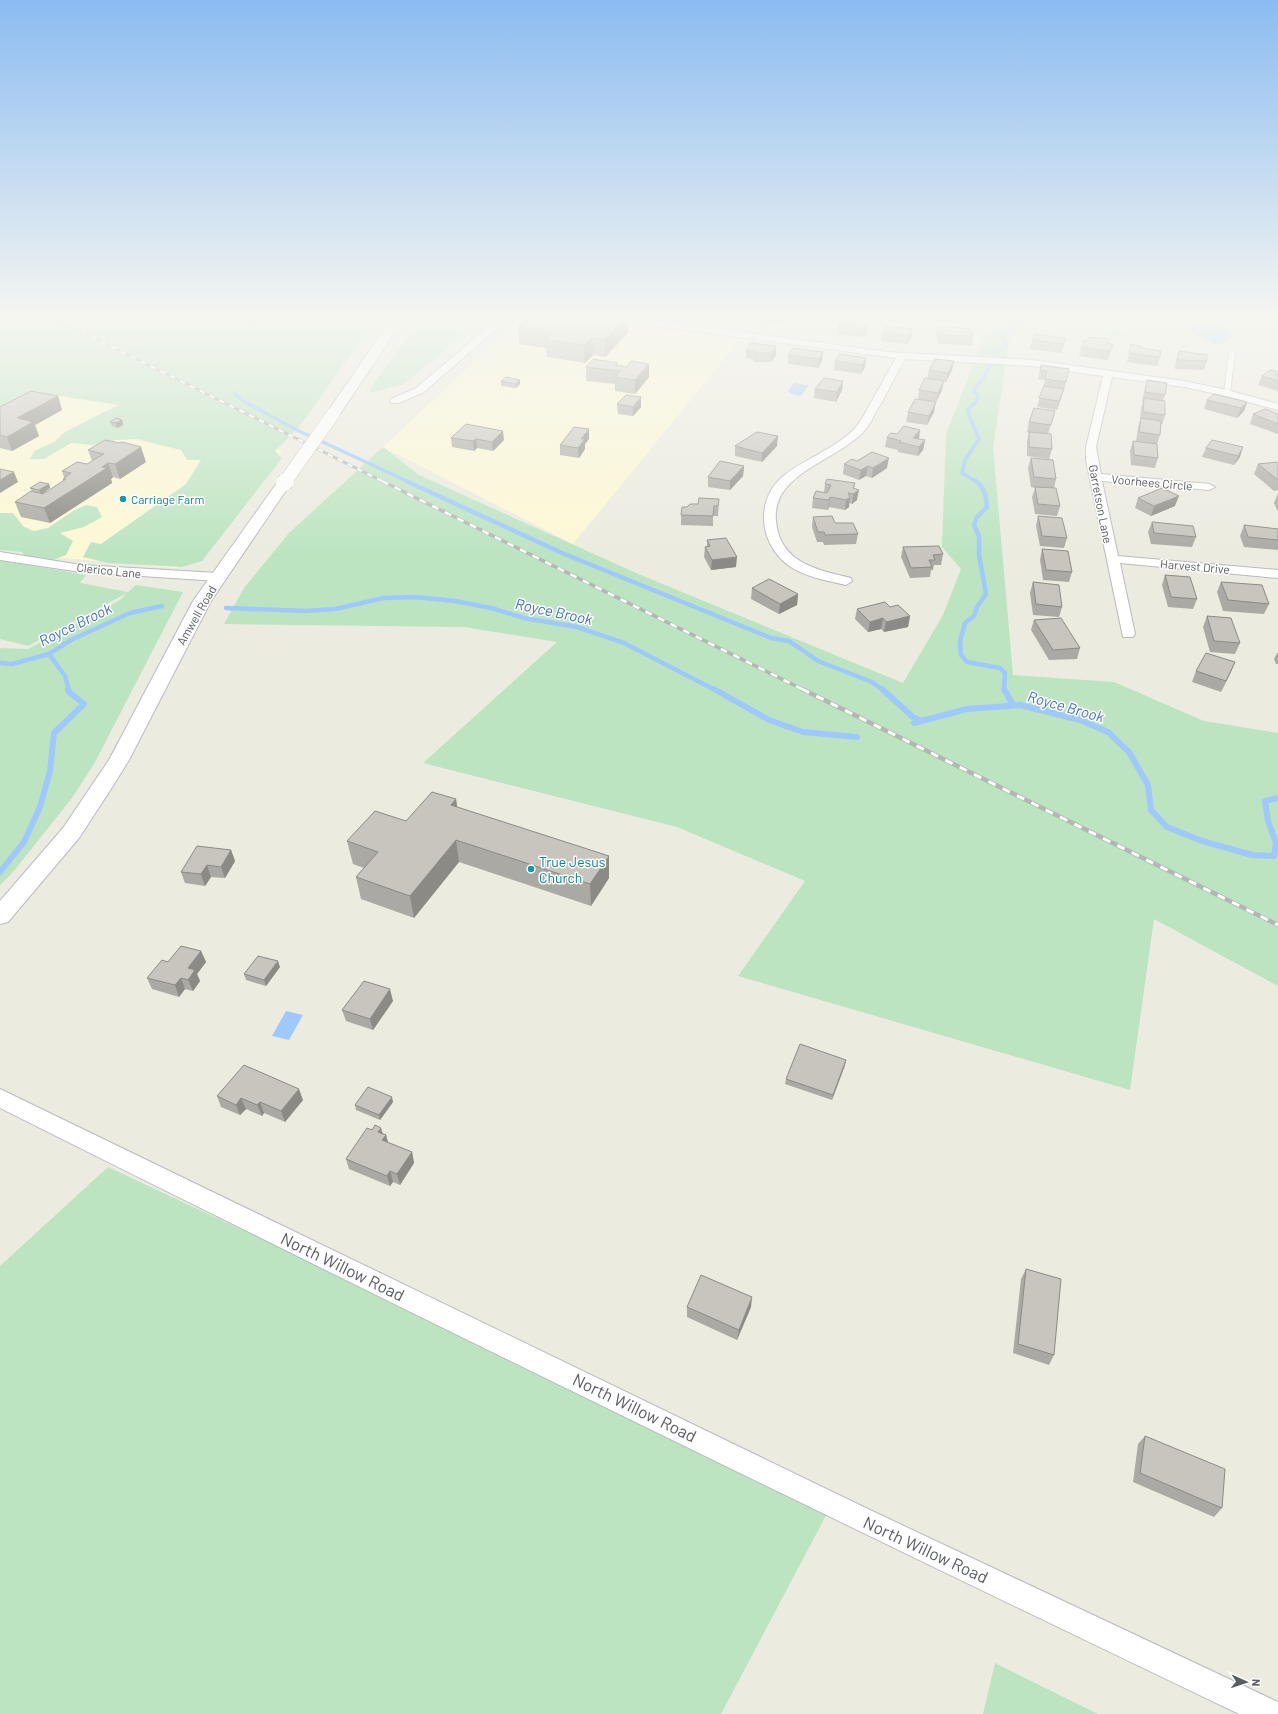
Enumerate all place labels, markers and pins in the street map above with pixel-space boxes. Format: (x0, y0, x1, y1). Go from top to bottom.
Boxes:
place label: Carriage Farm (131, 492, 204, 506)
marker: Carriage Farm (118, 494, 128, 504)
place label: True Jesus Church (539, 853, 606, 886)
marker: True Jesus Church (526, 864, 536, 874)

